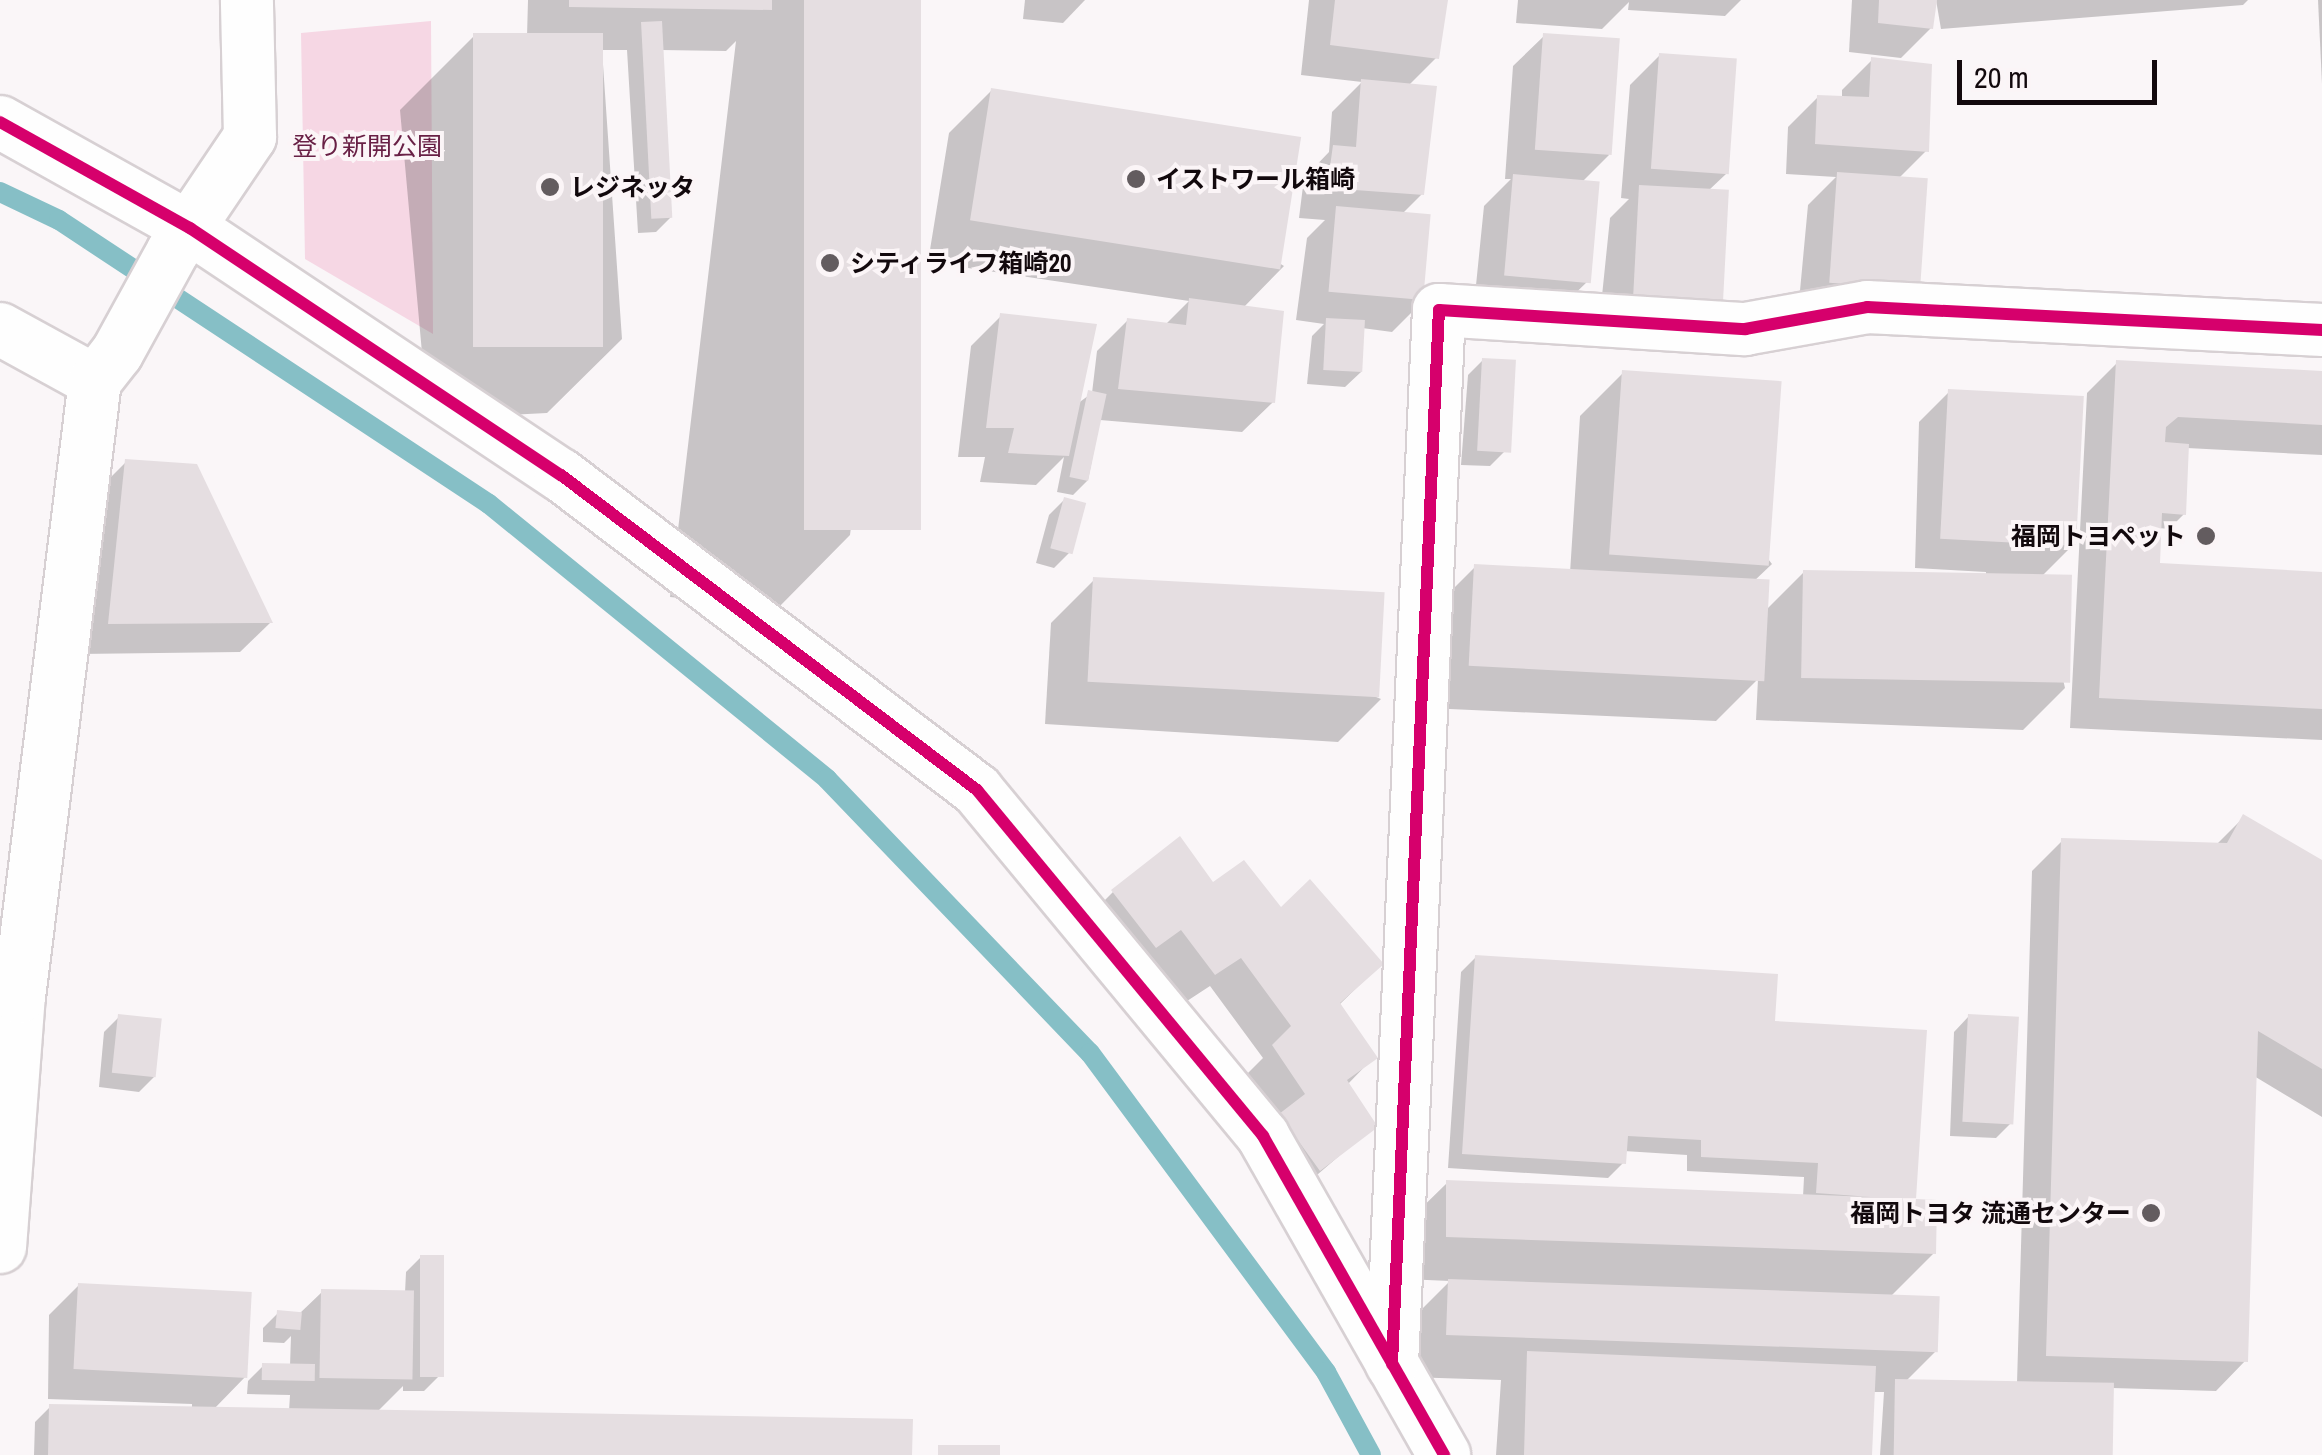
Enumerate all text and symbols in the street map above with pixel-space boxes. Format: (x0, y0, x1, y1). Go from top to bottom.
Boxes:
scale bar (1962, 40, 2162, 102)
text: 20 m (1974, 57, 2029, 97)
park label: 登り新開公園 (292, 131, 442, 161)
place label: イストワール箱崎 (1156, 164, 1356, 194)
marker: イストワール箱崎 (1125, 168, 1147, 190)
place label: レジネッタ (570, 172, 695, 202)
marker: レジネッタ (539, 176, 561, 198)
place label: シティライフ箱崎20 (850, 248, 1073, 278)
marker: シティライフ箱崎20 (819, 252, 841, 274)
place label: 福岡トヨペット (2011, 521, 2186, 551)
marker: 福岡トヨペット (2195, 525, 2217, 547)
place label: 福岡トヨタ 流通センター (1850, 1198, 2131, 1228)
marker: 福岡トヨタ 流通センター (2140, 1202, 2162, 1224)

